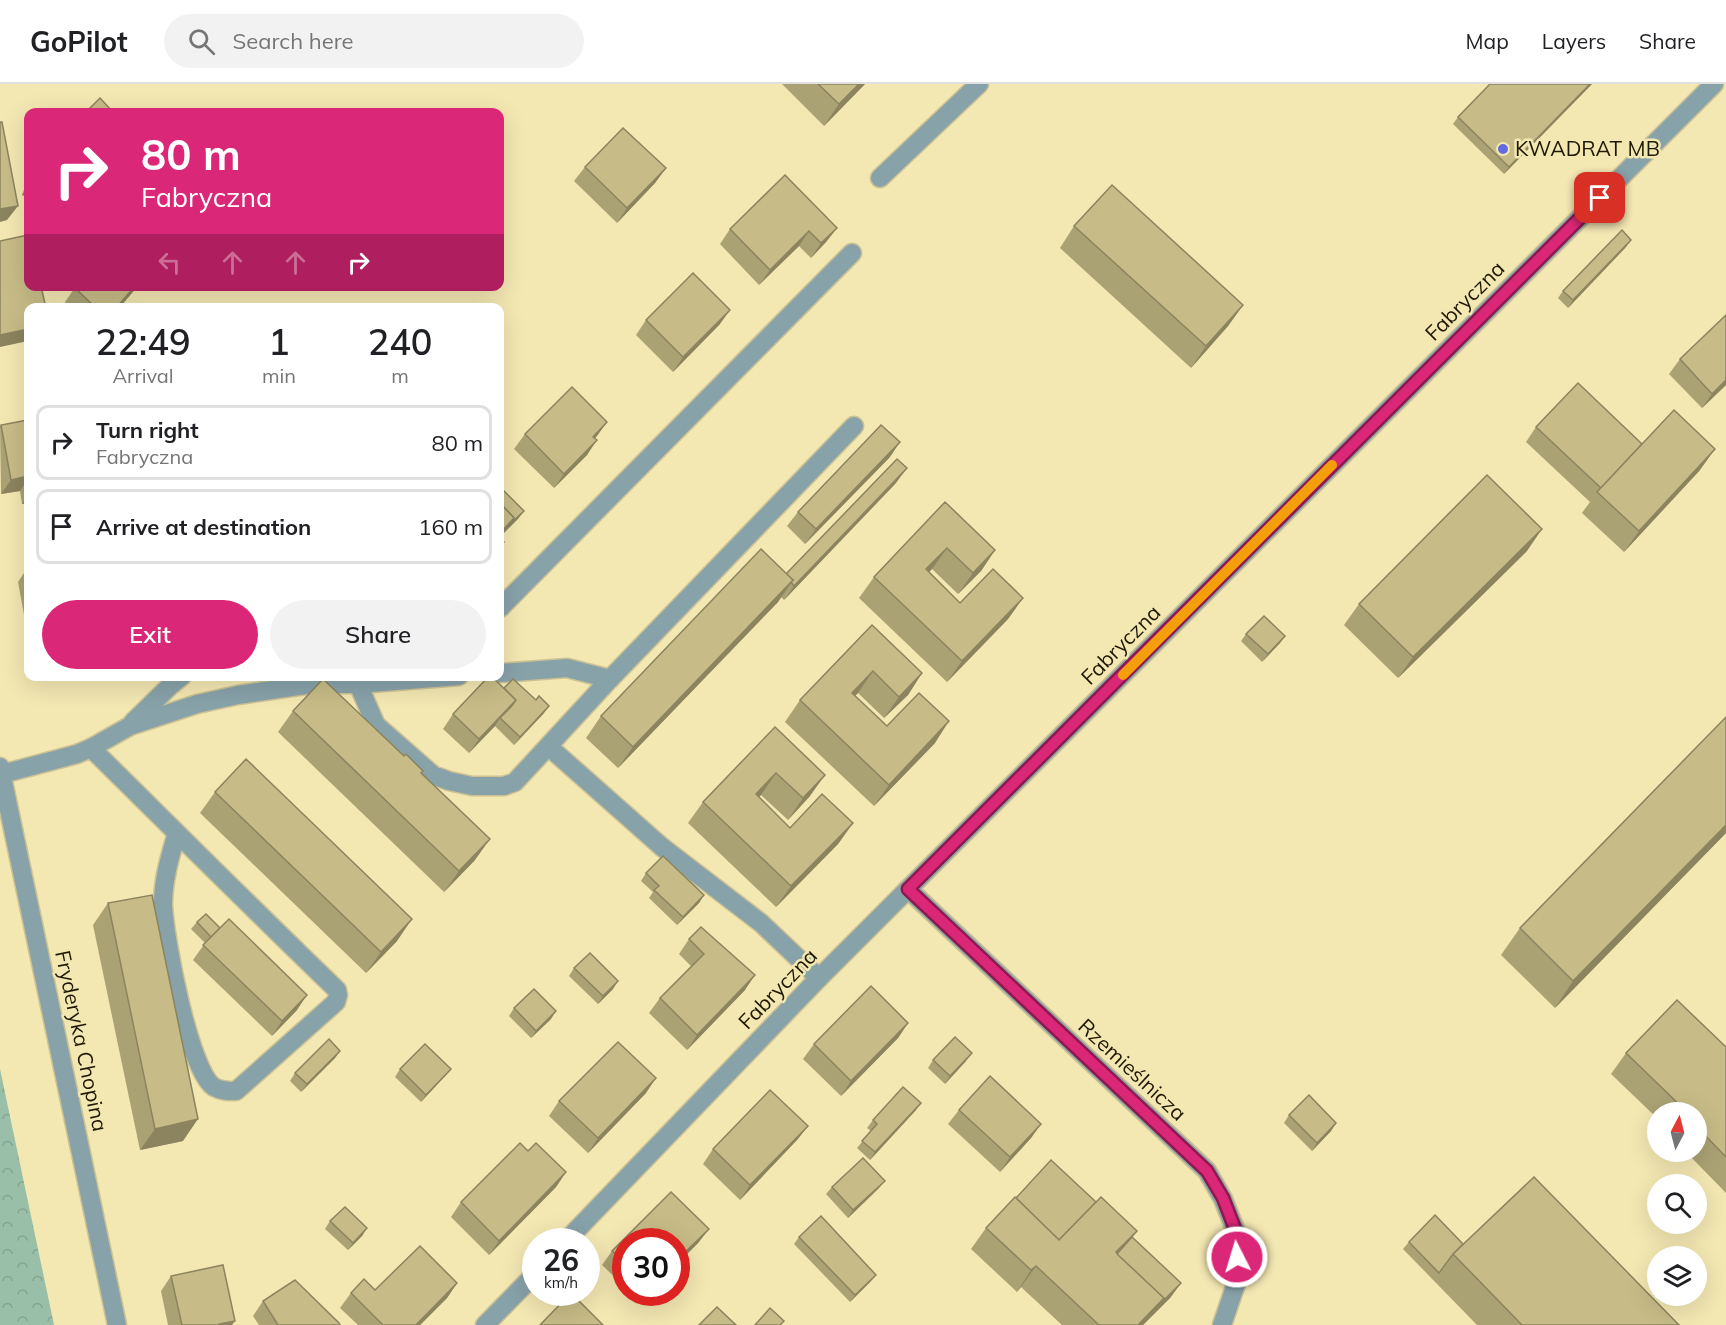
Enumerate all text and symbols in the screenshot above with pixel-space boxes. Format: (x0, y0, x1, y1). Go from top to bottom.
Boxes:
search box (164, 14, 584, 68)
text: GoPilot (30, 24, 128, 59)
icon: search (185, 25, 218, 58)
text: Search here (233, 27, 354, 55)
text: Map (1466, 28, 1509, 54)
text: Layers (1542, 28, 1606, 54)
text: Share (1639, 28, 1696, 54)
text: 80 m (141, 128, 241, 181)
icon: right (42, 132, 120, 210)
place label: KWADRAT MB (1515, 135, 1660, 161)
marker: KWADRAT MB (1496, 142, 1510, 156)
pin (1574, 172, 1625, 223)
text: Fabryczna (141, 180, 272, 214)
icon: arrive (1583, 181, 1616, 214)
icon: left (153, 246, 186, 279)
icon: ahead (216, 246, 249, 279)
icon: ahead (279, 246, 312, 279)
icon: right (342, 246, 375, 279)
street label: Fabryczna (1419, 255, 1510, 346)
text: 22:49 (96, 319, 190, 364)
text: 1 (268, 319, 290, 364)
text: 240 (368, 319, 432, 364)
text: Arrival (112, 363, 174, 388)
text: min (262, 363, 296, 388)
text: m (391, 363, 409, 388)
text: Turn right (96, 416, 199, 444)
icon: right (45, 426, 78, 459)
text: 80 m (432, 429, 483, 457)
text: Fabryczna (96, 444, 193, 469)
icon: arrive (45, 510, 78, 543)
text: Arrive at destination (96, 513, 311, 541)
text: 160 m (418, 513, 483, 541)
street label: Fabryczna (1075, 599, 1166, 690)
button: Exit (42, 600, 258, 669)
button: Share (270, 600, 486, 669)
street label: Fabryczna (732, 943, 822, 1034)
street label: Fryderyka Chopina (50, 948, 114, 1134)
street label: Rzemieślnicza (1073, 1013, 1192, 1126)
north arrow (1647, 1102, 1707, 1162)
map controls (1647, 1102, 1707, 1306)
button: search (1647, 1174, 1707, 1234)
position arrow (1205, 1225, 1269, 1289)
speed limit sign: 30 (612, 1228, 690, 1306)
text: 26 (543, 1241, 579, 1279)
button: layers (1647, 1246, 1707, 1306)
text: km/h (544, 1273, 578, 1292)

